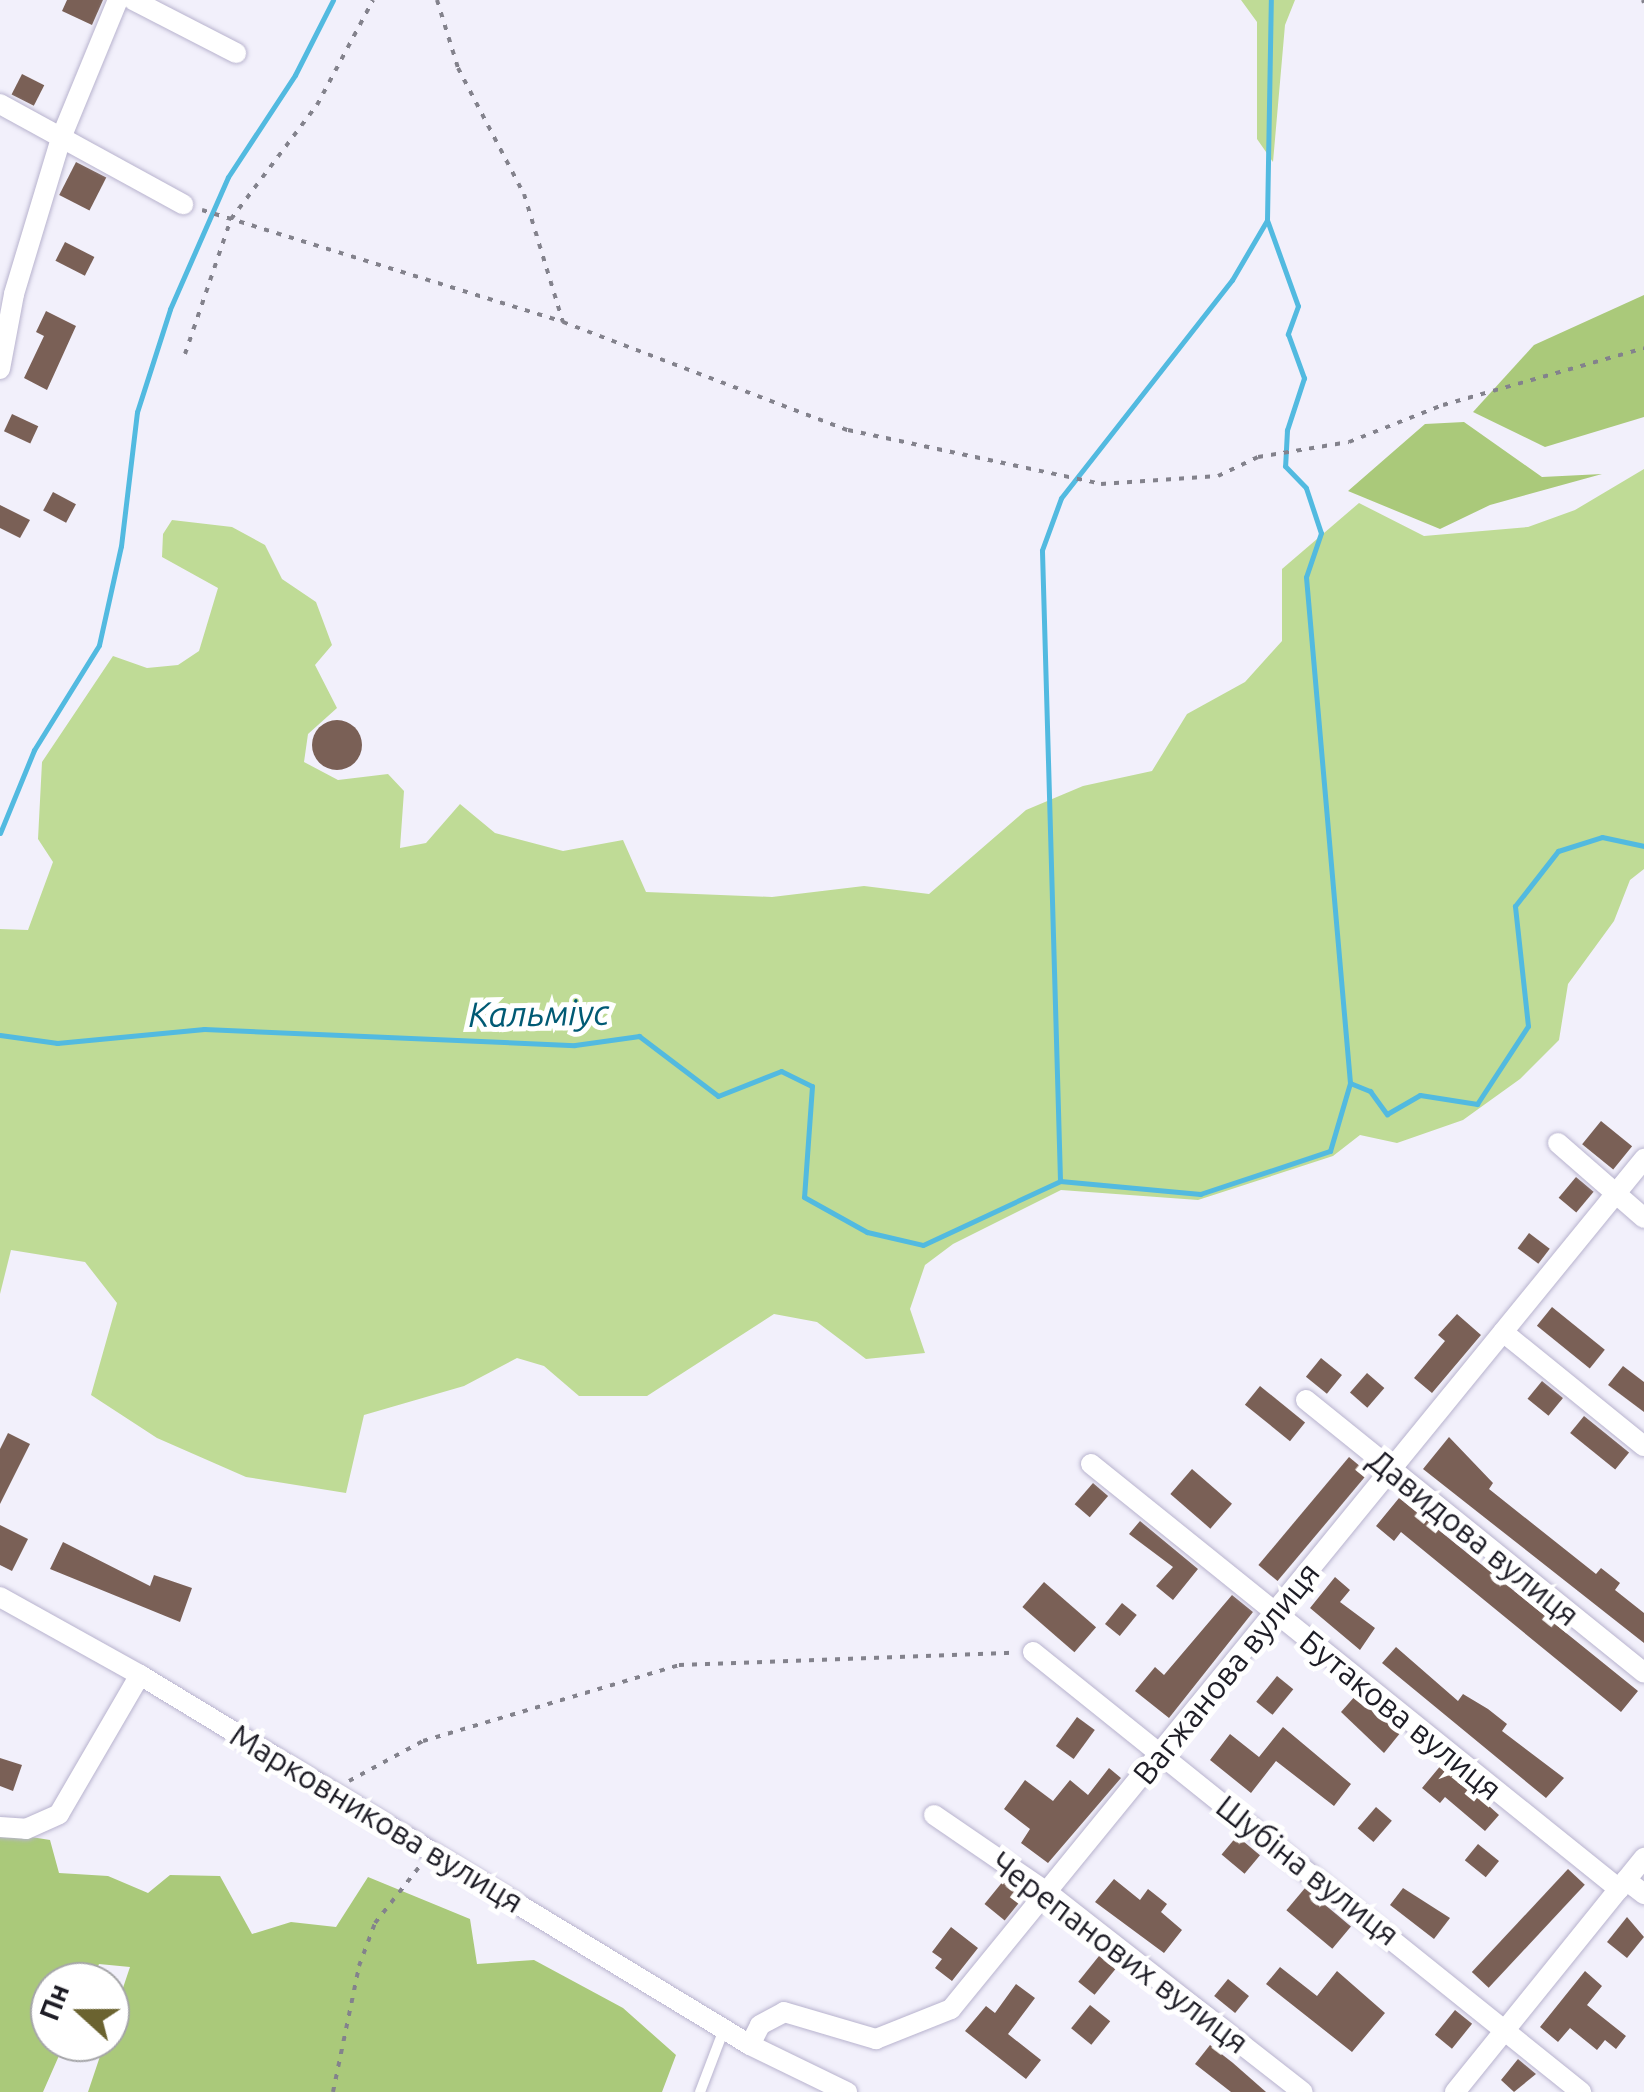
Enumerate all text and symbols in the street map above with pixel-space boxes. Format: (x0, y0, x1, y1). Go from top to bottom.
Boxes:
water label: Кальміус (468, 991, 610, 1035)
street label: Давидова вулиця (1361, 1440, 1587, 1634)
street label: Вагжанова вулиця (1125, 1554, 1327, 1792)
street label: Бутакова вулиця (1292, 1622, 1510, 1808)
street label: Марковникова вулиця (224, 1715, 530, 1921)
street label: Шубіна вулиця (1209, 1787, 1407, 1953)
street label: Черепанових вулиця (984, 1843, 1256, 2061)
north arrow (30, 1962, 130, 2062)
text: Пн (32, 1979, 74, 2024)

